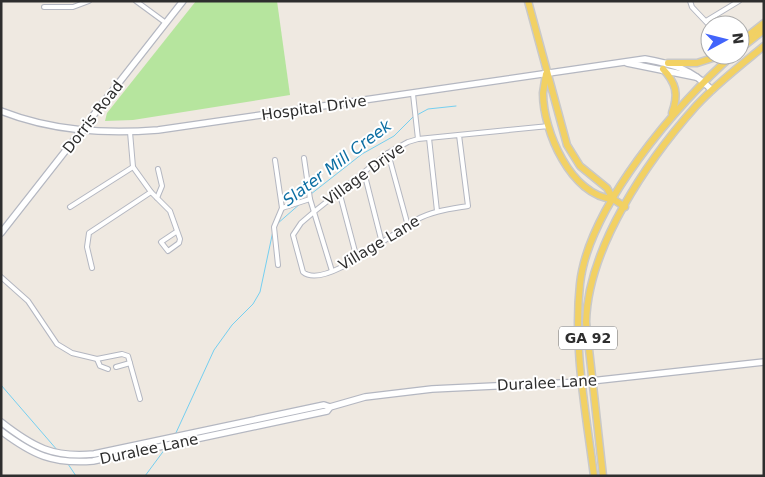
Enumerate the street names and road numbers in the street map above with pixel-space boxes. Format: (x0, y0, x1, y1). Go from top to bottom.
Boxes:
street label: Dorris Road (59, 77, 127, 157)
street label: Hospital Drive (260, 92, 368, 124)
street label: Village Drive (320, 139, 408, 209)
street label: Village Lane (335, 212, 423, 274)
road number: GA 92 (559, 326, 617, 349)
street label: Duralee Lane (497, 371, 597, 395)
street label: Duralee Lane (98, 430, 200, 468)

